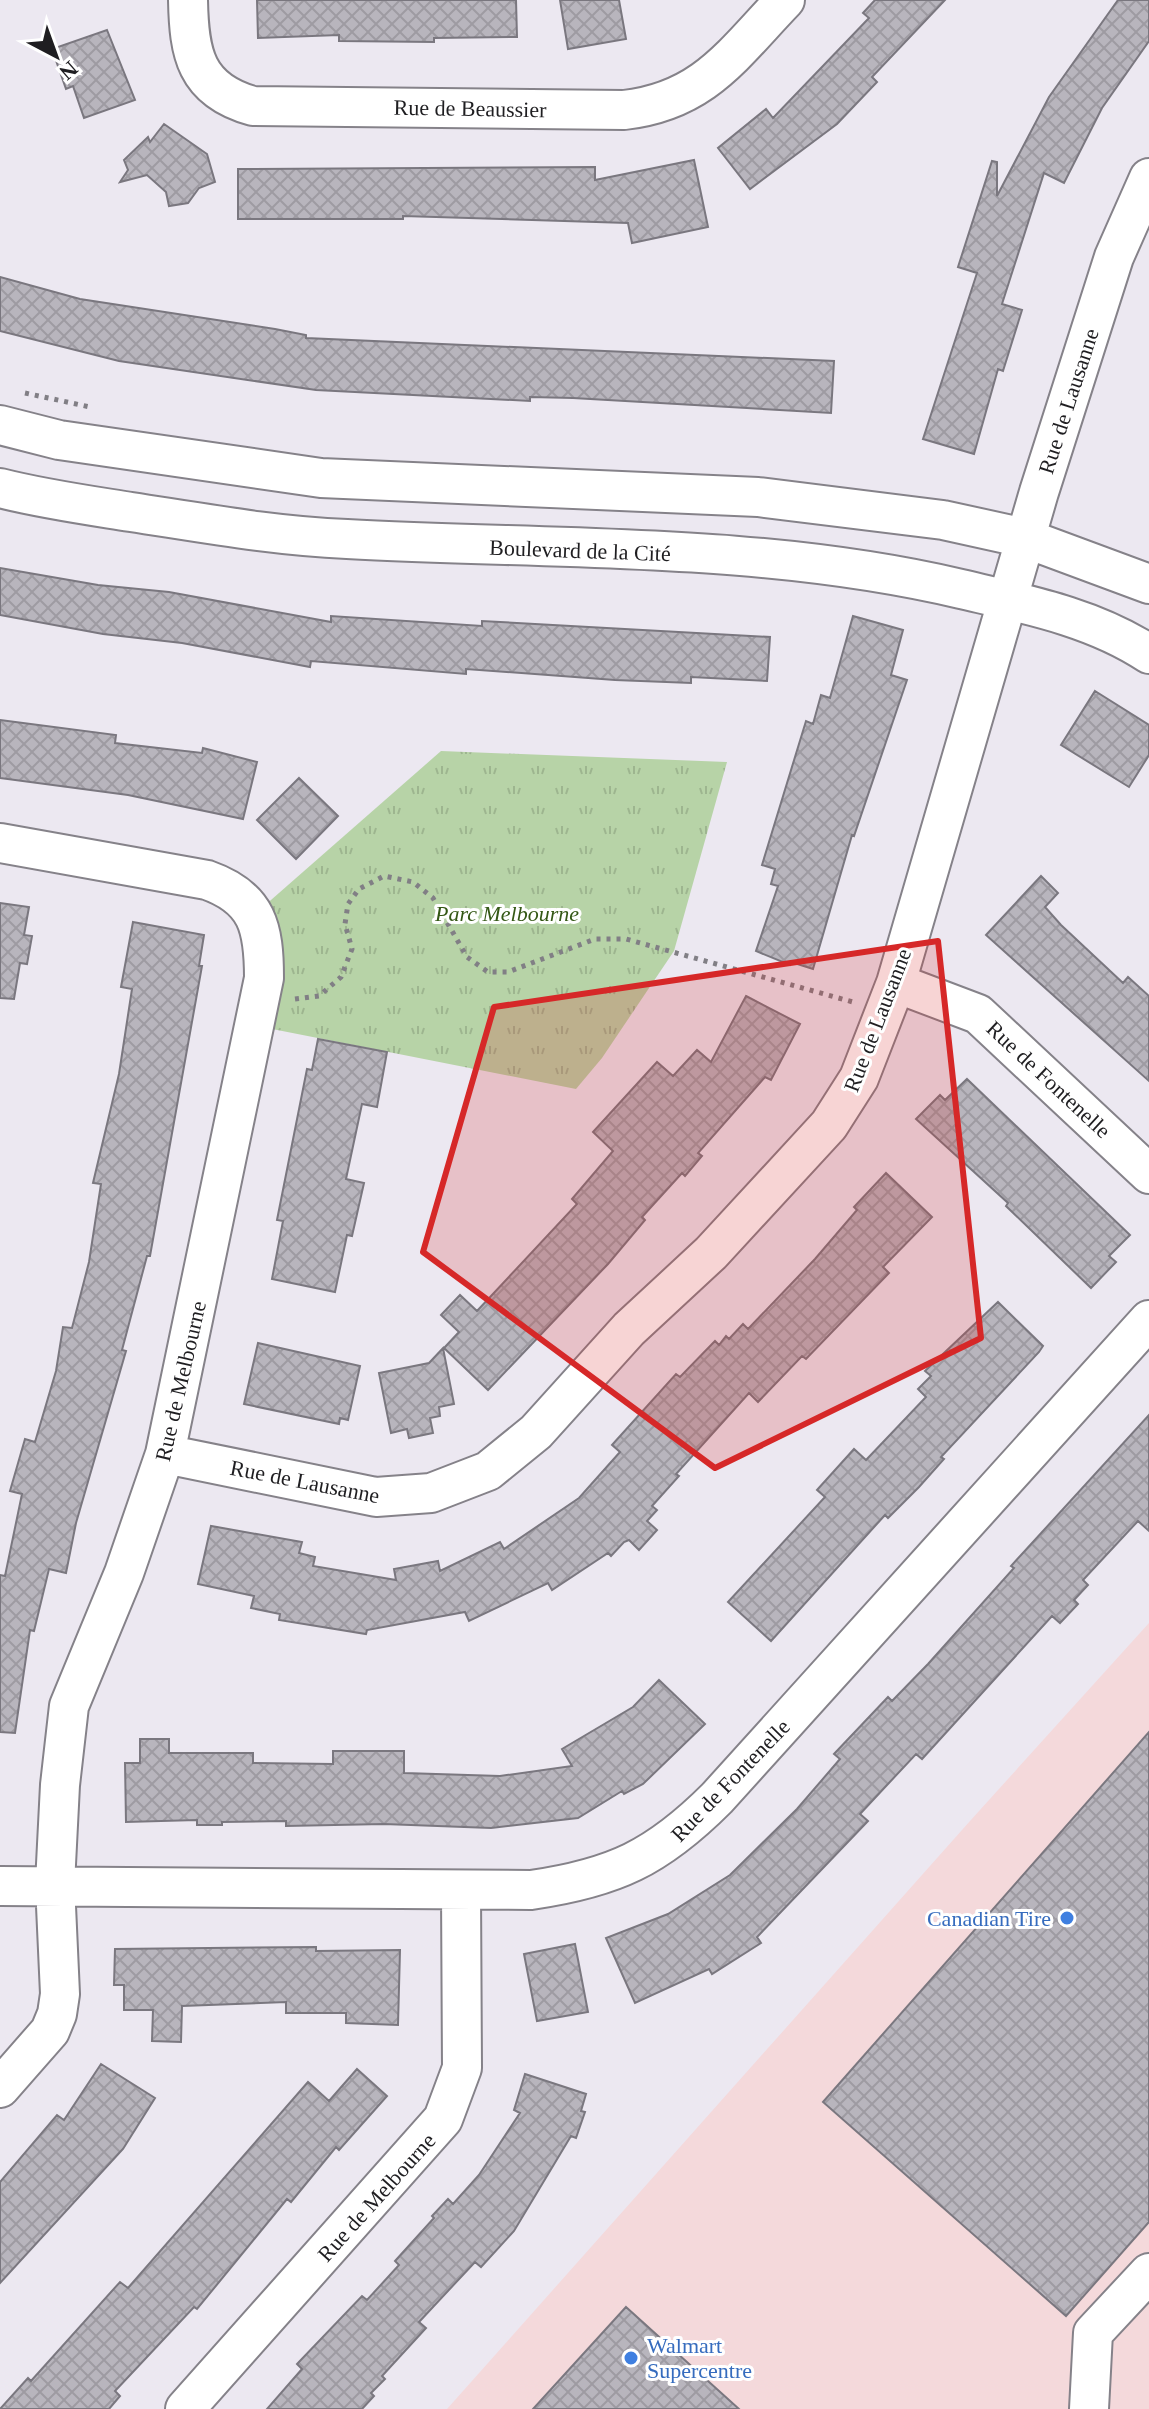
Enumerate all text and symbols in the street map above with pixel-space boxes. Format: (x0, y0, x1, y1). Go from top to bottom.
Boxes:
north arrow (16, 16, 96, 96)
text: N (55, 56, 83, 85)
street label: Rue de Beaussier (393, 95, 547, 122)
street label: Rue de Lausanne (1033, 325, 1104, 477)
street label: Boulevard de la Cité (489, 535, 671, 566)
park label: Parc Melbourne (434, 901, 579, 926)
street label: Rue de Lausanne (839, 945, 916, 1095)
street label: Rue de Fontenelle (982, 1016, 1116, 1143)
street label: Rue de Melbourne (150, 1299, 211, 1464)
street label: Rue de Lausanne (228, 1455, 382, 1508)
street label: Rue de Fontenelle (666, 1714, 795, 1847)
place label: Canadian Tire (927, 1906, 1051, 1931)
marker: Canadian Tire (1058, 1909, 1076, 1927)
street label: Rue de Melbourne (312, 2128, 440, 2267)
place label: Walmart Supercentre (647, 2333, 752, 2383)
marker: Walmart Supercentre (622, 2349, 640, 2367)

